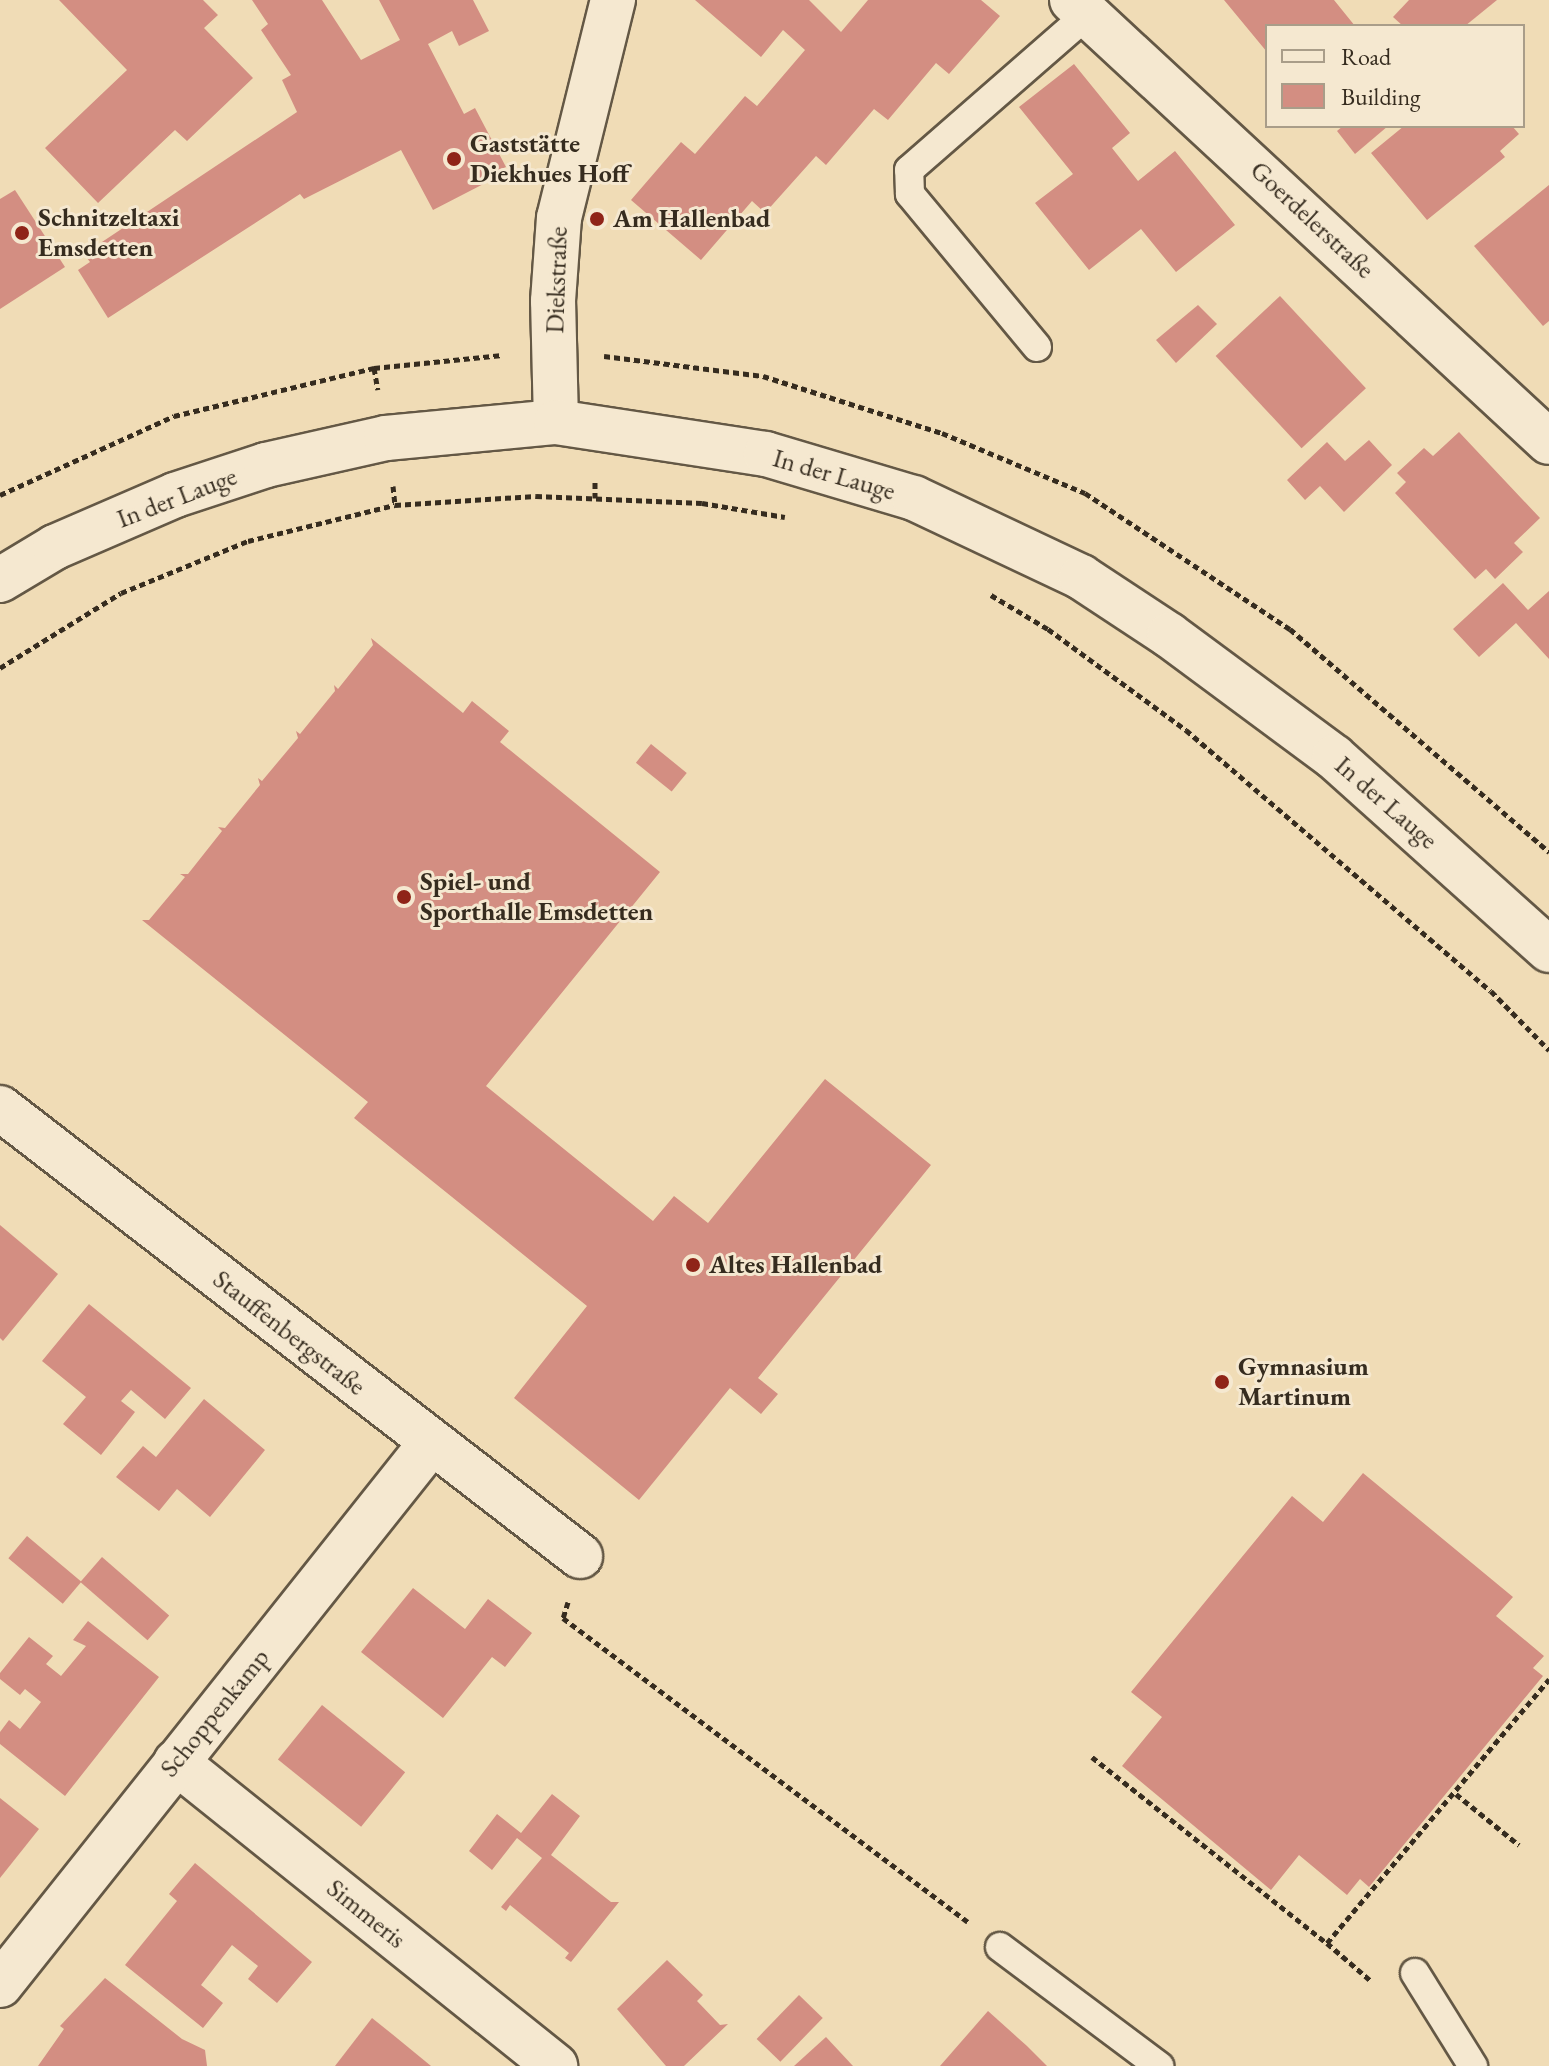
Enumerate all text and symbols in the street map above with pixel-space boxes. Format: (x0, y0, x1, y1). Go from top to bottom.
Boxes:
legend (1265, 24, 1525, 128)
text: Road (1341, 41, 1391, 72)
text: Building (1341, 81, 1421, 112)
place label: Gaststätte Diekhues Hoff (470, 128, 629, 190)
marker: Gaststätte Diekhues Hoff (445, 150, 463, 168)
street label: Goerdelerstraße (1244, 155, 1380, 285)
place label: Schnitzeltaxi Emsdetten (38, 202, 179, 264)
place label: Am Hallenbad (613, 203, 770, 235)
marker: Am Hallenbad (588, 210, 606, 228)
marker: Schnitzeltaxi Emsdetten (13, 224, 31, 242)
street label: Diekstraße (540, 226, 574, 334)
street label: In der Lauge (769, 443, 899, 507)
street label: In der Lauge (113, 461, 241, 535)
street label: In der Lauge (1328, 750, 1444, 856)
place label: Spiel- und Sporthalle Emsdetten (420, 866, 653, 928)
marker: Spiel- und Sporthalle Emsdetten (395, 888, 413, 906)
place label: Altes Hallenbad (709, 1249, 882, 1281)
marker: Altes Hallenbad (684, 1256, 702, 1274)
street label: Stauffenbergstraße (207, 1264, 371, 1402)
place label: Gymnasium Martinum (1238, 1351, 1369, 1412)
marker: Gymnasium Martinum (1213, 1373, 1231, 1391)
street label: Schoppenkamp (154, 1643, 276, 1783)
street label: Simmeris (320, 1873, 412, 1955)

